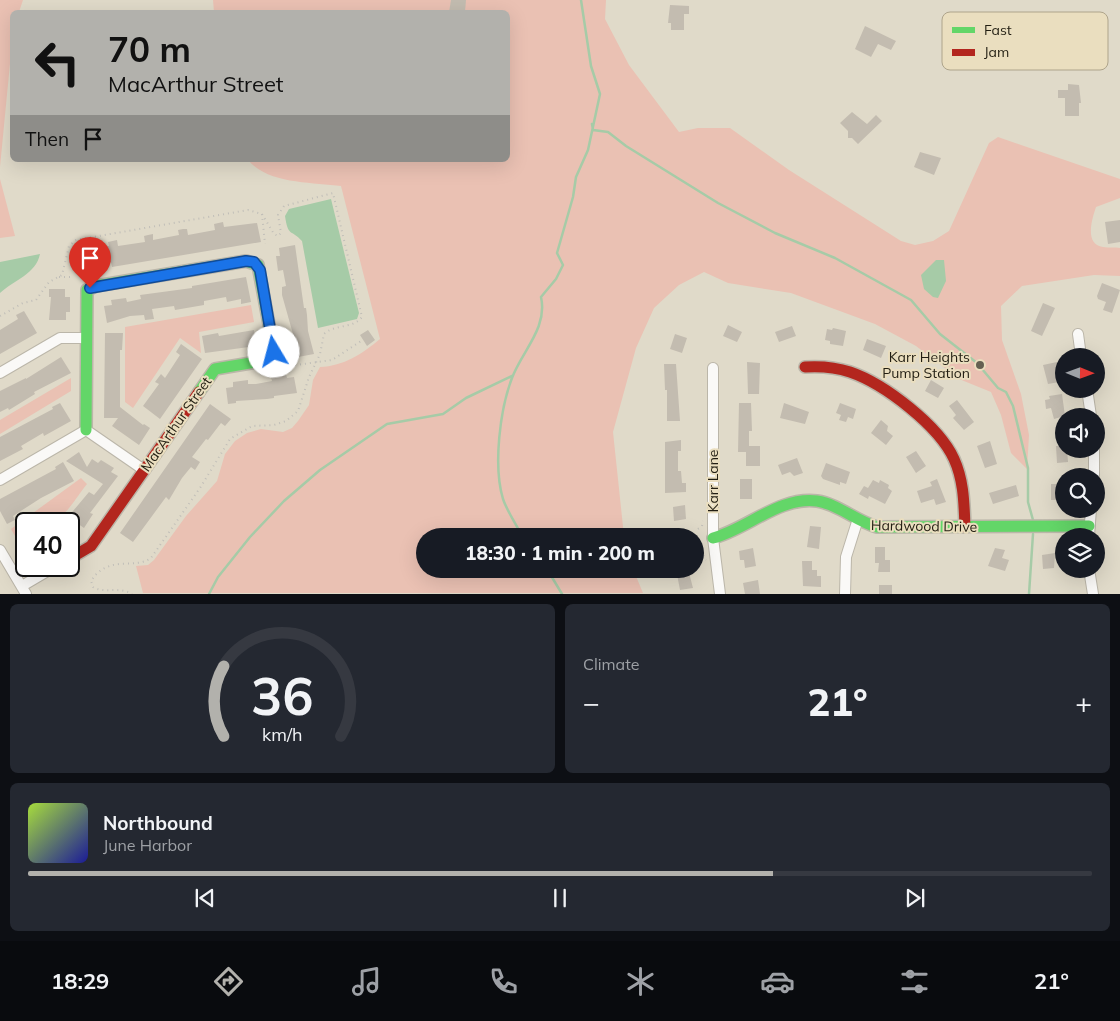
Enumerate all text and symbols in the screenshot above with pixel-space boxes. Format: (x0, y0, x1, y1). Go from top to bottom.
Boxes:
legend (942, 12, 1108, 70)
text: Fast (984, 21, 1012, 39)
text: 70 m (108, 27, 191, 71)
icon: left (25, 30, 90, 95)
text: Jam (984, 43, 1009, 61)
text: MacArthur Street (108, 70, 284, 98)
icon: arrive (79, 125, 107, 153)
text: Then (25, 127, 69, 151)
pin (69, 237, 111, 288)
icon: arrive (76, 244, 104, 272)
position arrow (247, 325, 299, 377)
place label: Karr Heights Pump Station (882, 348, 970, 382)
north arrow (1055, 348, 1105, 398)
map controls (1055, 348, 1105, 578)
marker: Karr Heights Pump Station (974, 359, 986, 371)
street label: MacArthur Street (137, 373, 215, 475)
button: sound (1055, 408, 1105, 458)
street label: Karr Lane (704, 450, 722, 512)
button: search (1055, 468, 1105, 518)
speed limit sign: 40 (15, 512, 80, 577)
street label: Hardwood Drive (871, 516, 977, 536)
button: layers (1055, 528, 1105, 578)
text: 18:30 · 1 min · 200 m (465, 541, 655, 565)
text: Climate (583, 654, 639, 674)
text: 36 (251, 663, 314, 728)
text: 21° (807, 678, 868, 726)
text: − (583, 685, 600, 720)
text: + (1075, 685, 1092, 720)
text: km/h (262, 723, 303, 745)
text: Northbound (103, 811, 213, 835)
text: June Harbor (103, 835, 192, 855)
icon: previous (191, 884, 219, 912)
icon: pause (546, 884, 574, 912)
icon: next (901, 884, 929, 912)
icon: directions (211, 964, 246, 999)
icon: music (349, 964, 384, 999)
icon: phone (486, 964, 521, 999)
icon: climate (623, 964, 658, 999)
icon: car (760, 964, 795, 999)
icon: filters (897, 964, 932, 999)
text: 18:29 (51, 967, 109, 995)
text: 21° (1034, 967, 1069, 995)

